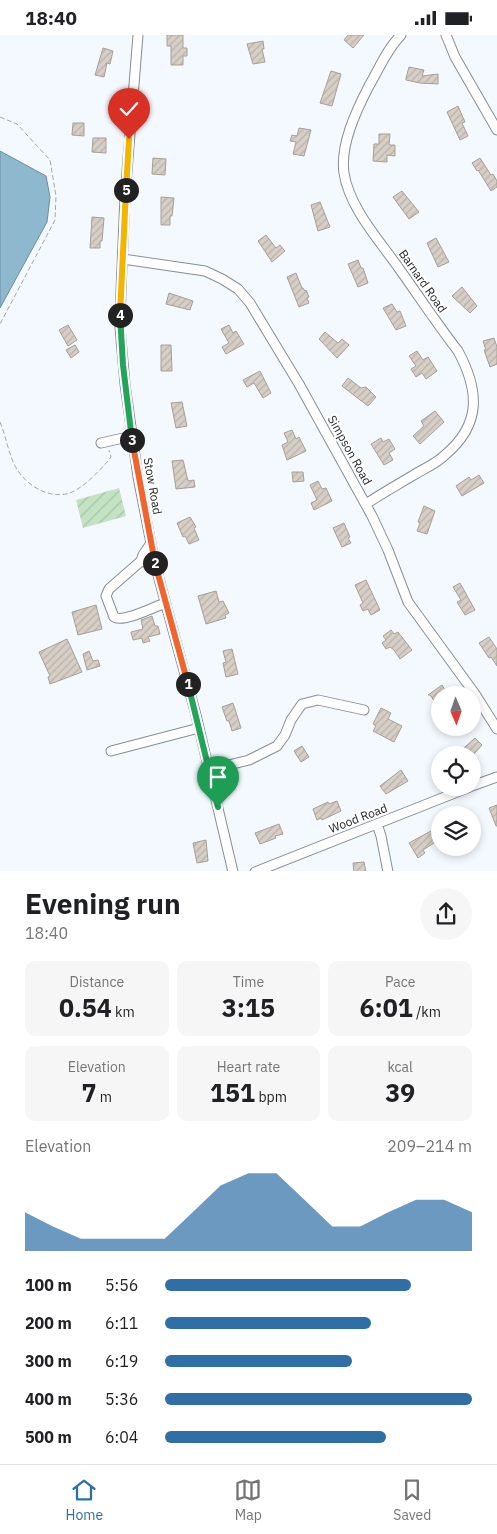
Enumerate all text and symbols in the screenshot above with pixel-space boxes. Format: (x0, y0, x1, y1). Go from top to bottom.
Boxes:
text: 18:40 (25, 6, 77, 30)
pin (108, 88, 150, 139)
icon: check (115, 95, 143, 123)
pin: 5 (114, 177, 138, 203)
text: 5 (122, 181, 131, 199)
street label: Barnard Road (396, 247, 450, 315)
pin: 4 (108, 303, 132, 327)
text: 4 (116, 306, 125, 324)
street label: Simpson Road (325, 413, 375, 487)
pin: 3 (120, 427, 144, 453)
text: 3 (128, 431, 137, 449)
street label: Stow Road (141, 456, 165, 516)
pin: 2 (142, 551, 168, 575)
text: 2 (151, 554, 160, 572)
pin: 1 (176, 671, 200, 697)
text: 1 (184, 675, 193, 693)
north arrow (431, 686, 481, 736)
map controls (431, 686, 481, 856)
button: locate (431, 746, 481, 796)
pin (197, 756, 239, 807)
icon: arrive (204, 763, 232, 791)
street label: Wood Road (327, 800, 389, 836)
button: layers (431, 806, 481, 856)
text: Evening run (25, 885, 181, 922)
button: share (420, 888, 472, 940)
text: 18:40 (25, 923, 68, 943)
text: Distance (70, 973, 124, 991)
text: Time (233, 973, 264, 991)
text: Pace (385, 973, 415, 991)
text: 0.54 (59, 991, 112, 1024)
text: 3:15 (222, 991, 275, 1024)
text: 6:01 (359, 991, 413, 1024)
text: km (112, 1003, 135, 1021)
text: /km (413, 1003, 441, 1021)
text: Elevation (68, 1058, 126, 1076)
text: Heart rate (217, 1058, 280, 1076)
text: kcal (387, 1058, 413, 1076)
text: 7 (82, 1076, 97, 1109)
text: 151 (210, 1076, 255, 1109)
text: 39 (385, 1076, 415, 1109)
text: m (97, 1088, 112, 1106)
text: bpm (255, 1088, 287, 1106)
text: Elevation (25, 1136, 91, 1156)
text: 209–214 m (387, 1136, 472, 1156)
text: 100 m (25, 1275, 72, 1295)
text: 5:56 (105, 1275, 138, 1295)
text: 200 m (25, 1313, 72, 1333)
text: 6:11 (105, 1313, 138, 1333)
text: 300 m (25, 1351, 72, 1371)
text: 6:19 (105, 1351, 138, 1371)
text: 400 m (25, 1389, 72, 1409)
text: 5:36 (105, 1389, 138, 1409)
text: 500 m (25, 1427, 72, 1447)
text: 6:04 (105, 1427, 138, 1447)
tab: Home (66, 1476, 103, 1524)
tab: Map (234, 1476, 262, 1524)
tab: Saved (393, 1476, 431, 1524)

